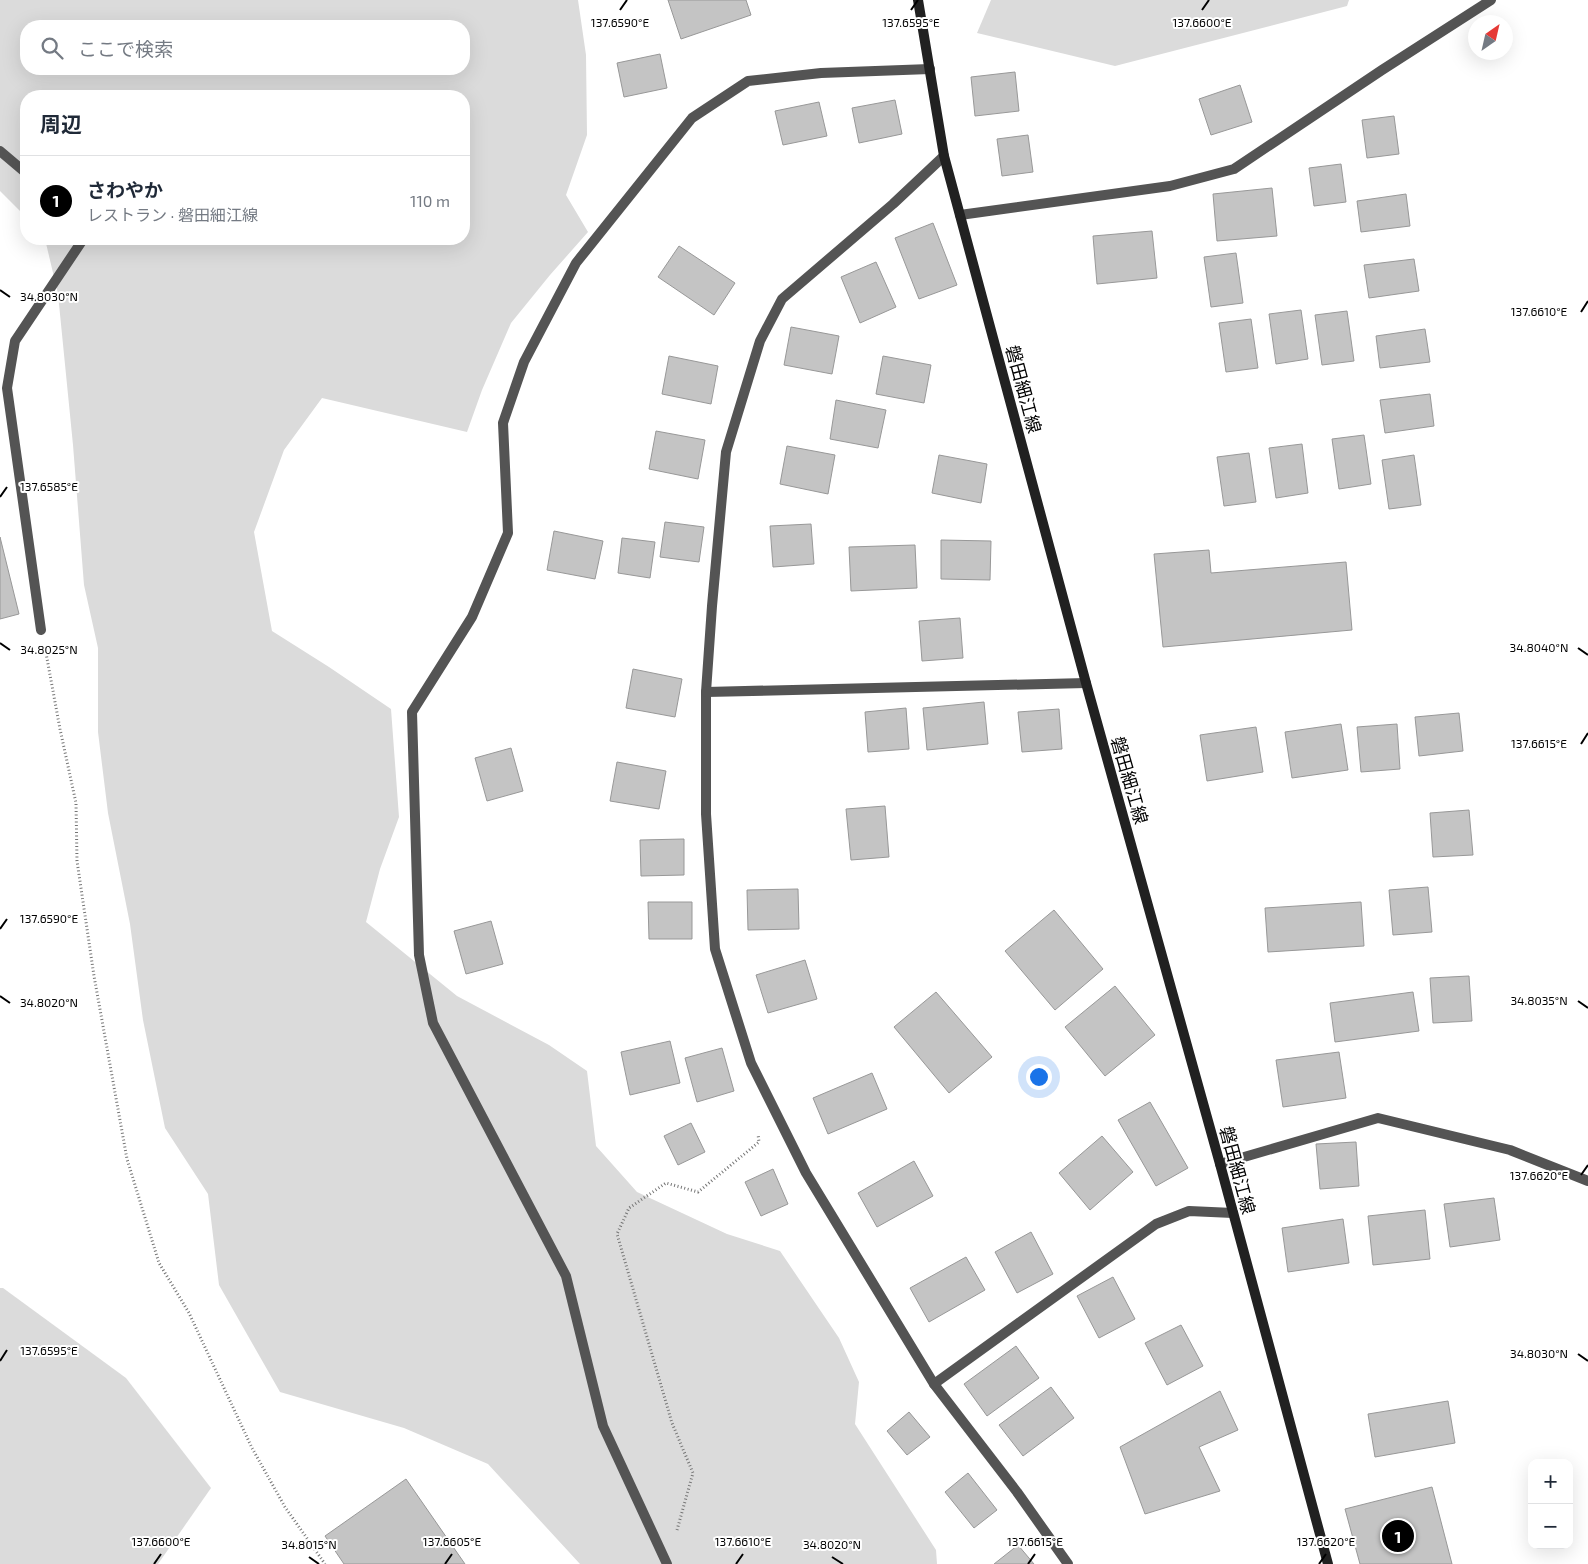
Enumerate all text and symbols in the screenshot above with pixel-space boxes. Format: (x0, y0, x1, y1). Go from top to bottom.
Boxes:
text: 137.6590°E (591, 15, 649, 29)
text: 137.6595°E (882, 15, 940, 29)
text: 137.6600°E (1172, 15, 1232, 29)
north arrow (1468, 15, 1513, 60)
search box (20, 20, 470, 75)
icon: search (38, 34, 66, 62)
text: ここで検索 (78, 37, 173, 60)
text: 周辺 (40, 111, 82, 136)
text: さわやか (87, 178, 163, 201)
text: 1 (53, 191, 59, 210)
text: 110 m (410, 191, 450, 210)
text: レストラン · 磐田細江線 (87, 205, 258, 224)
text: 34.8030°N (20, 289, 78, 303)
text: 137.6610°E (1511, 304, 1568, 318)
street label: 磐田細江線 (1002, 343, 1046, 435)
text: 137.6585°E (20, 479, 78, 493)
text: 34.8040°N (1510, 640, 1568, 654)
text: 34.8025°N (20, 642, 78, 656)
street label: 磐田細江線 (1107, 734, 1153, 826)
text: 137.6615°E (1511, 736, 1567, 750)
text: 137.6590°E (20, 911, 78, 925)
text: 34.8035°N (1510, 993, 1568, 1007)
text: 34.8020°N (20, 995, 78, 1009)
your location (1026, 1064, 1052, 1090)
street label: 磐田細江線 (1216, 1124, 1260, 1216)
text: 137.6620°E (1510, 1168, 1569, 1182)
text: 137.6595°E (20, 1343, 78, 1357)
text: 34.8030°N (1510, 1346, 1568, 1360)
map controls (1528, 1459, 1573, 1549)
button: + (1528, 1459, 1573, 1504)
button: − (1528, 1504, 1573, 1549)
pin: 1 (1382, 1517, 1414, 1555)
text: 137.6600°E (131, 1534, 191, 1548)
text: 137.6605°E (423, 1534, 481, 1548)
text: 137.6610°E (715, 1534, 772, 1548)
text: 137.6615°E (1007, 1534, 1063, 1548)
text: 137.6620°E (1297, 1534, 1356, 1548)
text: 34.8015°N (281, 1537, 337, 1551)
text: 34.8020°N (803, 1537, 861, 1551)

